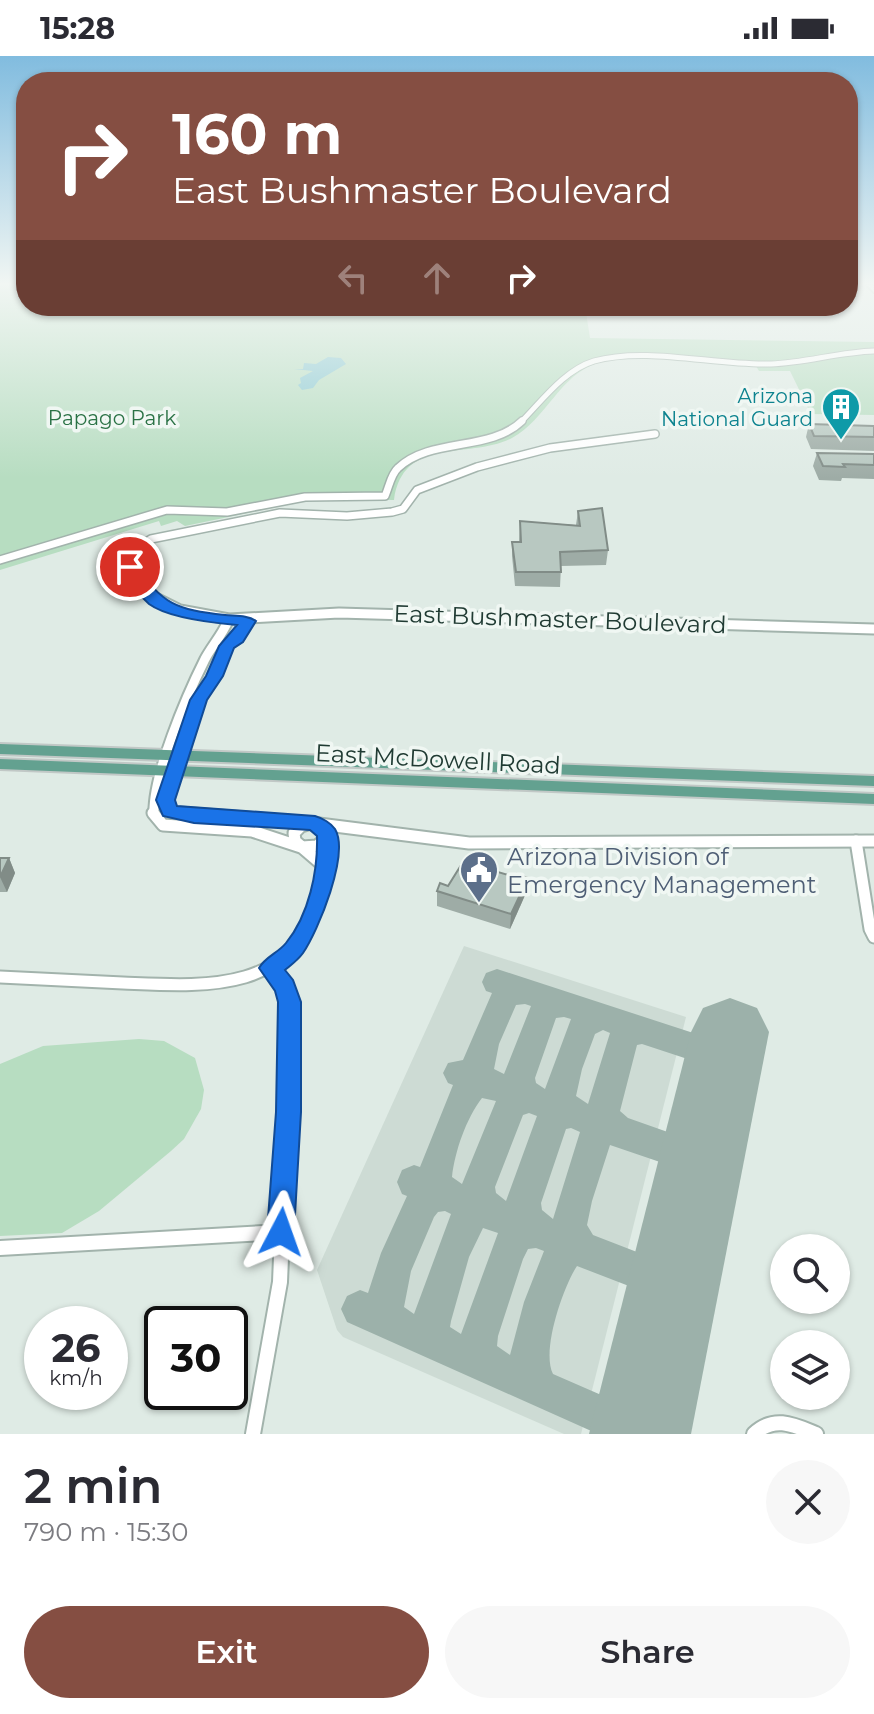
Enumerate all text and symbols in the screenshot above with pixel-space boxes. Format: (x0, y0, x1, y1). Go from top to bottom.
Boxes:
text: 15:28 (40, 10, 115, 47)
text: 160 m (172, 100, 342, 168)
icon: right (40, 104, 144, 208)
text: East Bushmaster Boulevard (172, 168, 672, 212)
icon: left (331, 256, 375, 300)
icon: ahead (415, 256, 459, 300)
icon: right (499, 256, 543, 300)
place label: Arizona National Guard (661, 384, 813, 431)
building icon: Arizona National Guard (820, 386, 862, 441)
park label: Papago Park (48, 406, 176, 430)
pin (96, 533, 164, 601)
icon: arrive (108, 545, 152, 589)
street label: East Bushmaster Boulevard (393, 599, 727, 639)
street label: East McDowell Road (314, 738, 562, 780)
place label: Arizona Division of Emergency Management (507, 842, 817, 899)
public building icon: Arizona Division of Emergency Management (458, 849, 500, 904)
position arrow (239, 1190, 323, 1274)
map controls (770, 1234, 850, 1410)
button: search (770, 1234, 850, 1314)
speed limit sign: 30 (144, 1306, 248, 1410)
text: 26 (51, 1323, 101, 1372)
button: layers (770, 1330, 850, 1410)
text: km/h (49, 1366, 103, 1390)
text: 2 min (24, 1457, 162, 1515)
button: close (766, 1460, 850, 1544)
text: 790 m · 15:30 (24, 1516, 188, 1548)
button: Exit (24, 1606, 429, 1698)
button: Share (445, 1606, 850, 1698)

